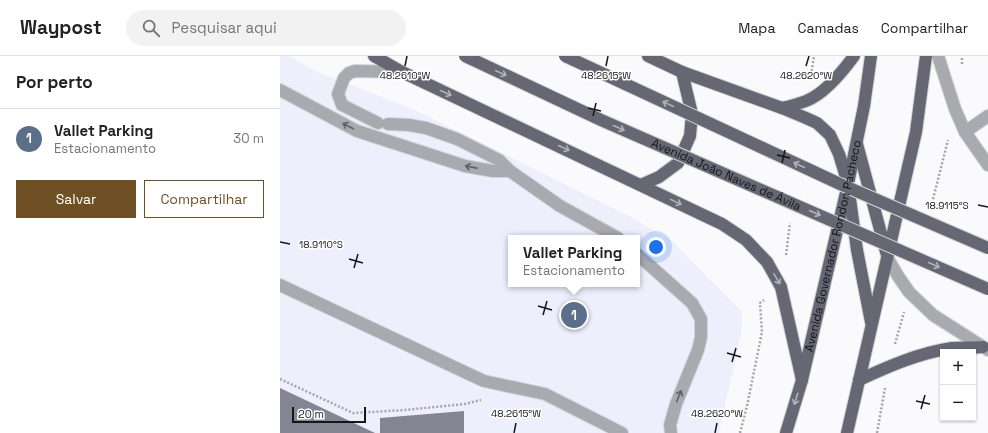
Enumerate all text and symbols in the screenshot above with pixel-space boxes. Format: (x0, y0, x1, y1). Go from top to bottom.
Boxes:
search box (126, 10, 406, 46)
text: Waypost (20, 15, 102, 40)
icon: search (140, 17, 162, 39)
text: Pesquisar aqui (172, 18, 277, 37)
text: Mapa (738, 19, 775, 37)
text: Camadas (797, 19, 859, 37)
text: Compartilhar (881, 19, 968, 37)
text: 48.2610°W (380, 69, 430, 82)
text: 48.2615°W (581, 69, 631, 82)
text: 48.2620°W (780, 69, 832, 82)
one-way arrow (494, 70, 506, 77)
text: Por perto (16, 71, 93, 93)
one-way arrow (440, 90, 452, 97)
one-way arrow (662, 100, 674, 107)
text: Vallet Parking (54, 121, 153, 140)
one-way arrow (342, 122, 354, 129)
one-way arrow (612, 124, 624, 132)
text: 1 (26, 130, 32, 147)
text: 30 m (233, 130, 264, 147)
street label: Avenida João Naves de Ávila (649, 135, 804, 214)
street label: Avenida Governador Rondon Pacheco (801, 139, 865, 353)
text: Estacionamento (54, 140, 156, 157)
one-way arrow (557, 145, 569, 152)
one-way arrow (793, 161, 805, 168)
one-way arrow (465, 162, 478, 170)
button: Salvar (16, 180, 136, 218)
button: Compartilhar (144, 180, 264, 218)
one-way arrow (670, 199, 682, 206)
text: 18.9115°S (925, 199, 969, 212)
one-way arrow (808, 210, 820, 217)
popup (508, 235, 640, 287)
your location (646, 237, 666, 257)
text: 18.9110°S (299, 238, 343, 251)
text: Vallet Parking (523, 243, 622, 262)
text: Estacionamento (523, 262, 625, 279)
one-way arrow (927, 262, 939, 270)
one-way arrow (773, 273, 781, 285)
pin: 1 (561, 300, 587, 330)
map controls (940, 349, 976, 421)
button: + (940, 349, 976, 385)
button: − (940, 385, 976, 421)
one-way arrow (676, 390, 684, 402)
one-way arrow (792, 392, 799, 405)
scale bar (292, 405, 366, 424)
text: 20 m (298, 407, 324, 421)
text: 48.2615°W (491, 407, 541, 420)
text: 48.2620°W (691, 407, 743, 420)

